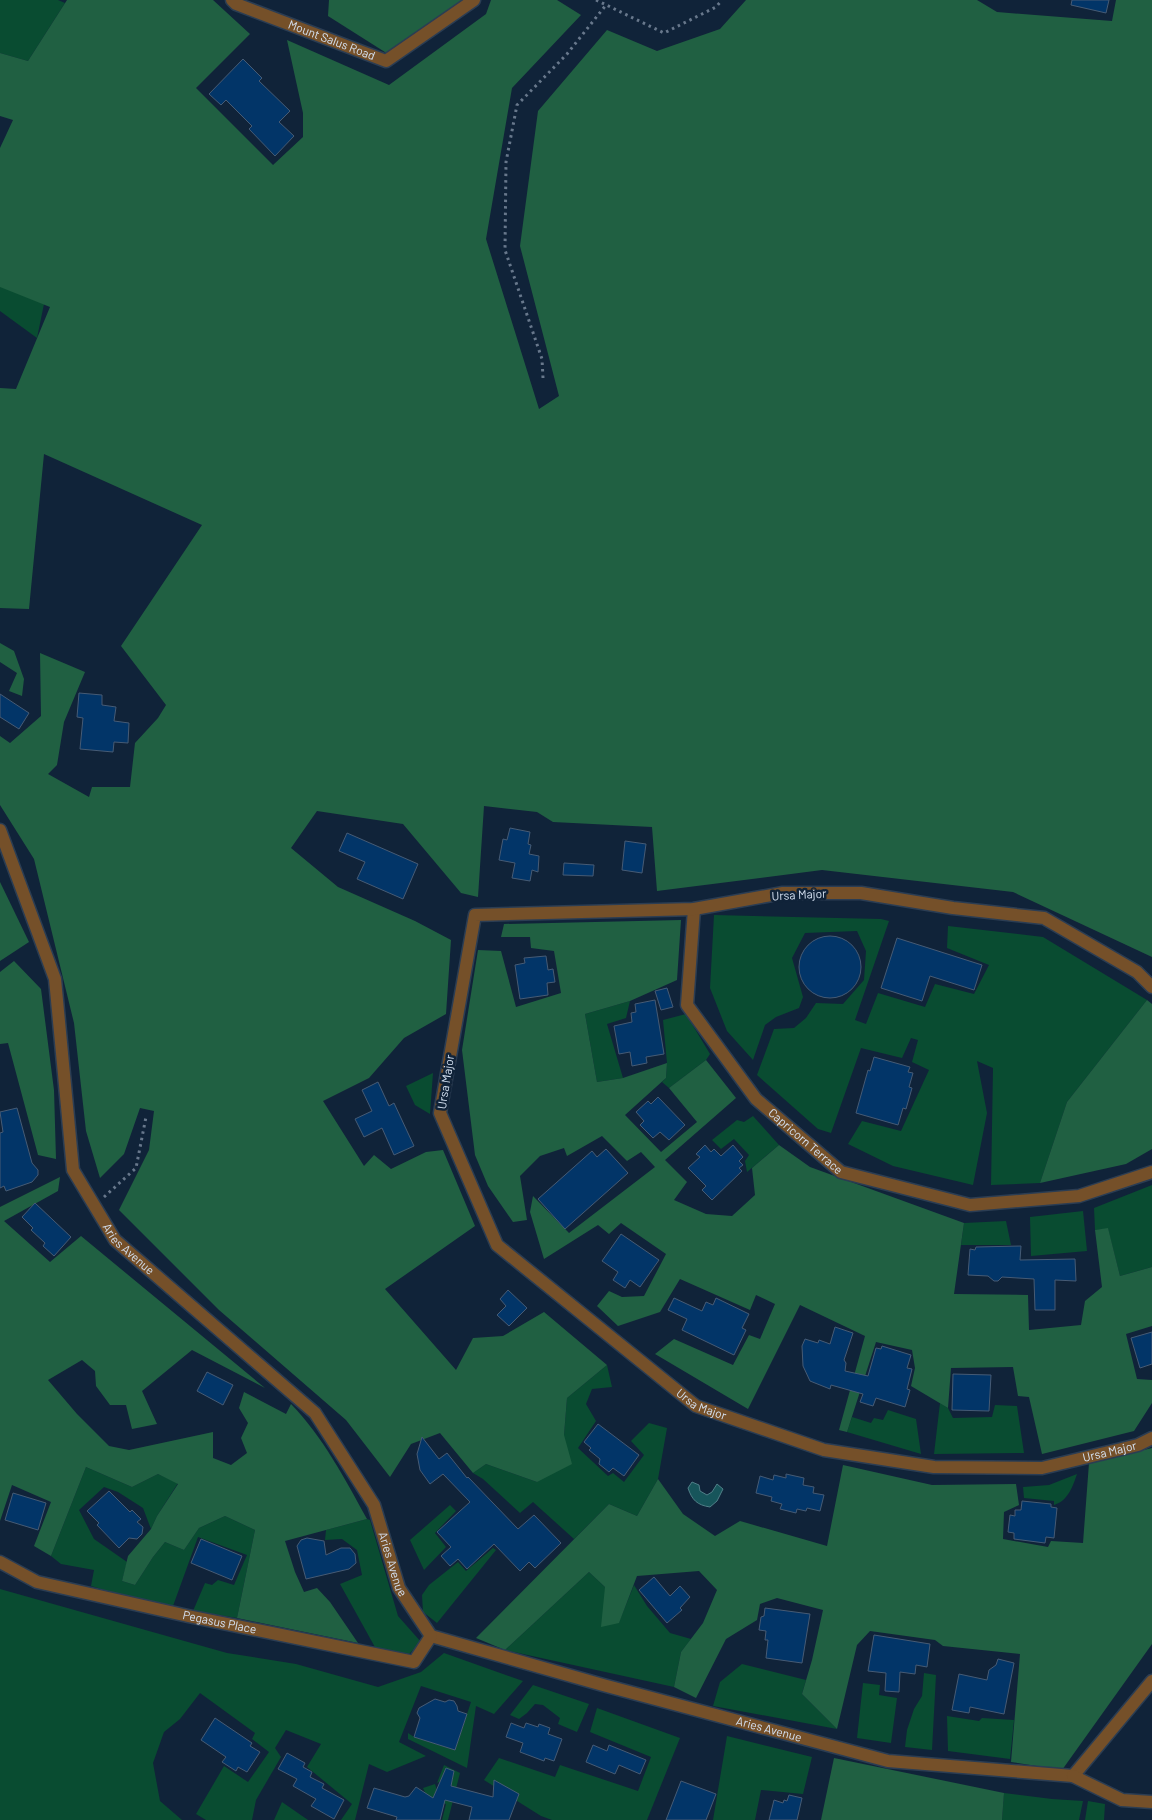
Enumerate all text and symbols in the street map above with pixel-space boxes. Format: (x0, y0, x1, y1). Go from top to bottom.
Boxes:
street label: Mount Salus Road (287, 17, 377, 62)
street label: Ursa Major (771, 886, 827, 902)
street label: Ursa Major (434, 1053, 456, 1110)
street label: Capricorn Terrace (766, 1105, 846, 1176)
street label: Aries Avenue (101, 1220, 158, 1277)
street label: Ursa Major (674, 1385, 729, 1422)
street label: Ursa Major (1081, 1437, 1138, 1464)
street label: Aries Avenue (376, 1530, 411, 1599)
street label: Pegasus Place (182, 1607, 258, 1636)
street label: Aries Avenue (735, 1713, 804, 1744)

